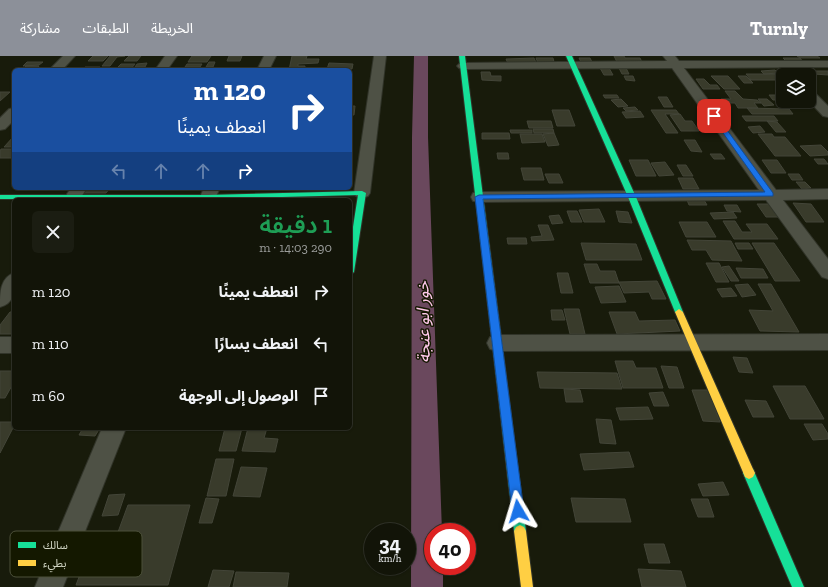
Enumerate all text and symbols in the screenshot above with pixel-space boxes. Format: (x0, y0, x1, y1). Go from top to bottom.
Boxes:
text: Turnly (750, 17, 808, 40)
text: مشاركة (20, 20, 60, 37)
text: الطبقات (82, 20, 129, 37)
text: الخريطة (151, 20, 193, 37)
map controls (776, 68, 816, 108)
button: layers (776, 68, 816, 108)
text: 120 m (194, 74, 266, 107)
icon: right (280, 84, 332, 136)
pin (697, 99, 731, 133)
icon: arrive (703, 105, 725, 127)
text: انعطف يمينًا (177, 116, 266, 138)
icon: left (108, 160, 130, 182)
icon: ahead (150, 160, 172, 182)
icon: ahead (192, 160, 214, 182)
icon: right (234, 160, 256, 182)
text: 1 دقيقة (259, 210, 332, 239)
button: close (32, 211, 74, 253)
text: 290 m · 14:03 (259, 240, 332, 255)
water label: خور ابو عنجة (412, 280, 434, 363)
icon: right (310, 281, 332, 303)
text: 120 m (32, 283, 71, 301)
text: انعطف يمينًا (218, 283, 298, 301)
icon: left (310, 333, 332, 355)
text: 110 m (32, 335, 69, 353)
text: انعطف يسارًا (215, 335, 298, 353)
icon: arrive (310, 385, 332, 407)
text: 60 m (32, 387, 65, 405)
text: الوصول إلى الوجهة (179, 387, 298, 405)
position arrow (497, 490, 539, 532)
speed limit sign: 40 (424, 523, 476, 575)
legend (10, 531, 142, 577)
text: 34 (379, 532, 401, 556)
text: سالك (43, 539, 68, 552)
text: km/h (379, 553, 401, 565)
text: بطيء (43, 557, 66, 573)

